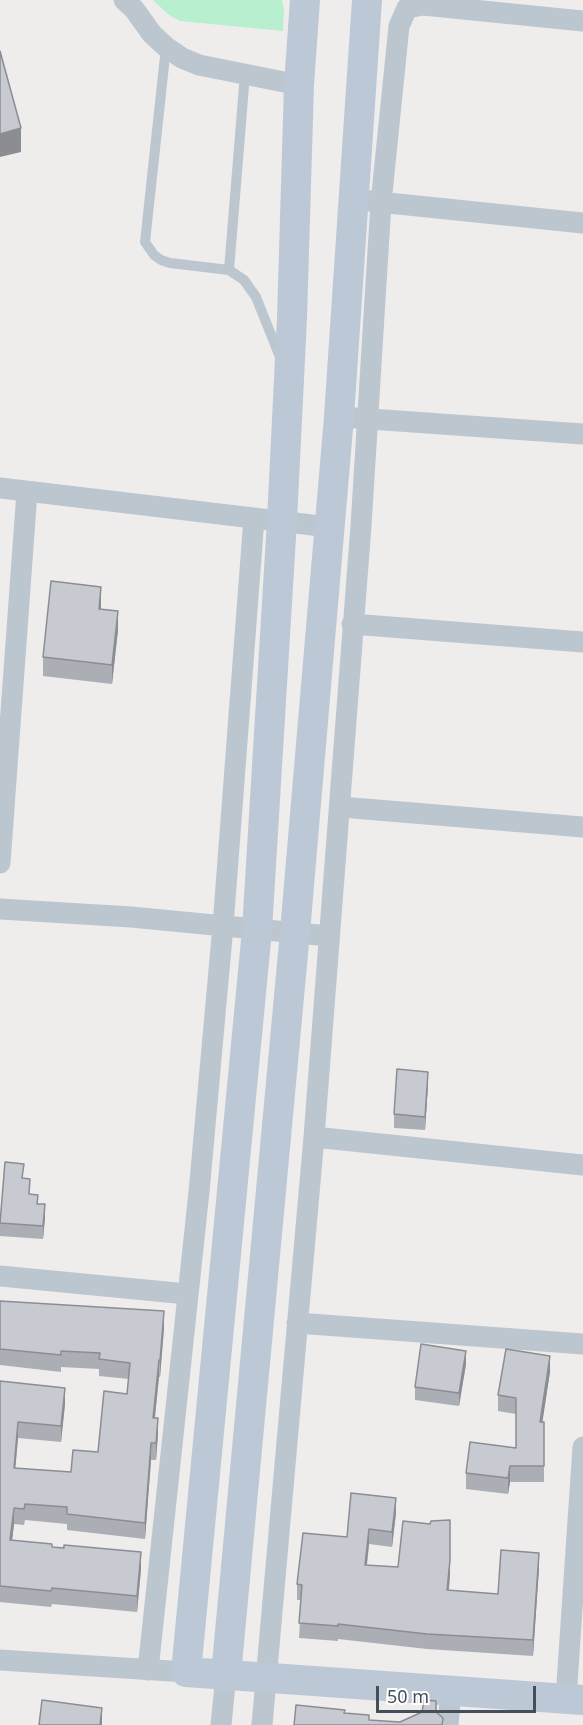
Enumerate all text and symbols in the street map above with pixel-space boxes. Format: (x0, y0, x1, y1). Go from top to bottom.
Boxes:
scale bar (379, 1674, 540, 1712)
text: 50 m (387, 1684, 429, 1708)

